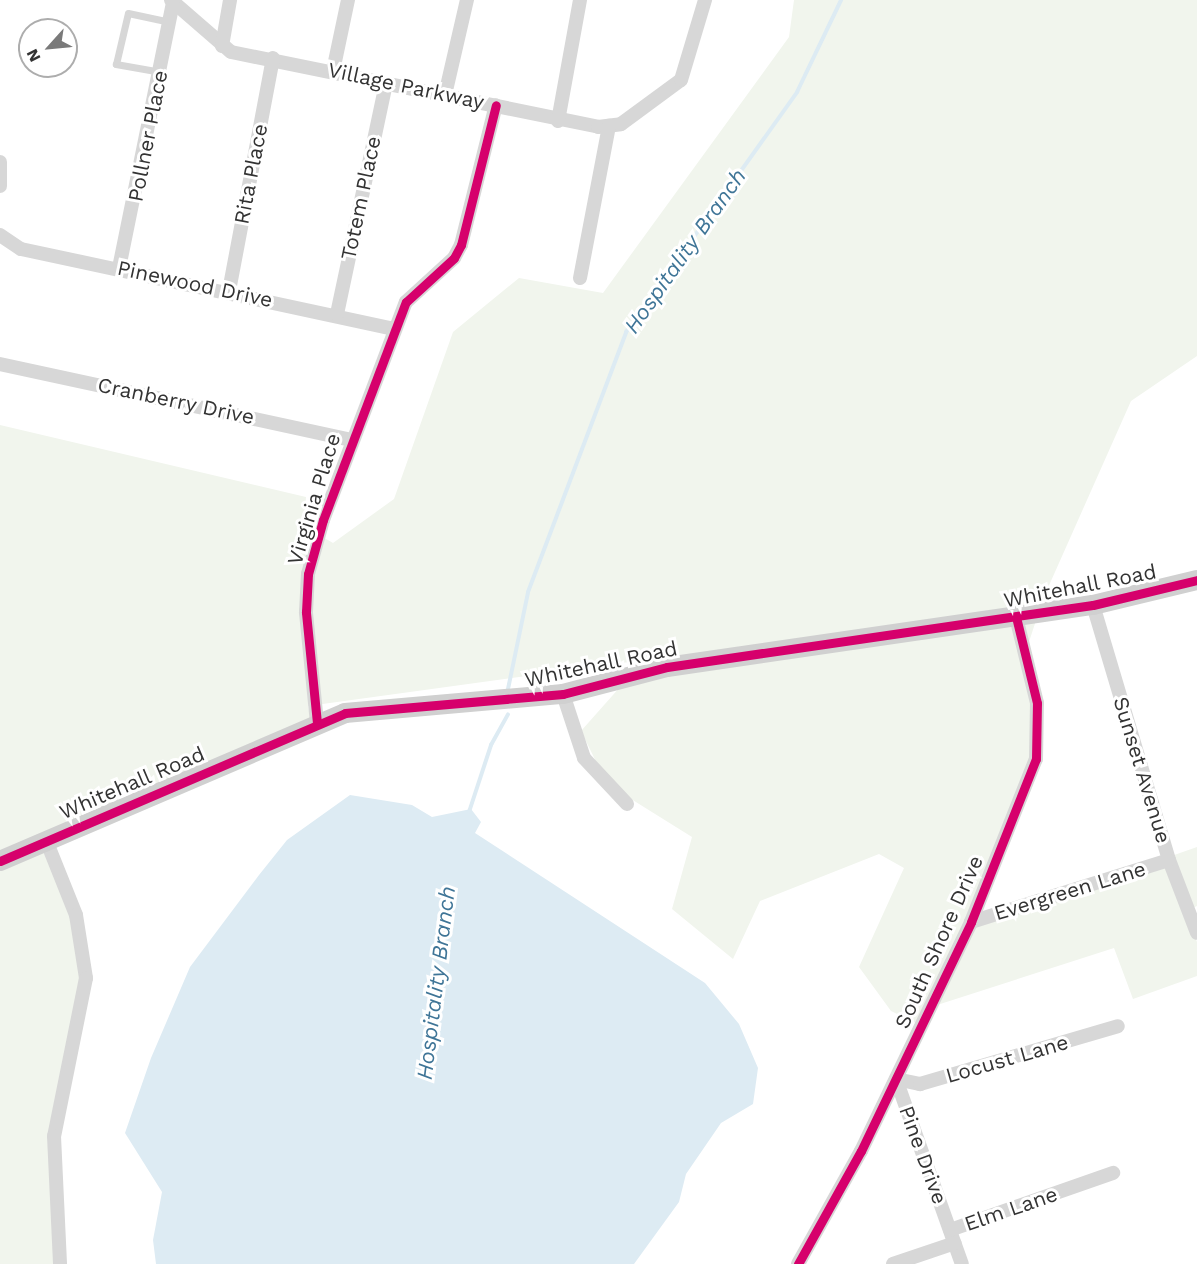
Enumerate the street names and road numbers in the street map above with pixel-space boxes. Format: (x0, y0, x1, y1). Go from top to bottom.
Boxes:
street label: Village Parkway (326, 57, 486, 115)
street label: Pollner Place (123, 68, 173, 204)
street label: Rita Place (229, 121, 273, 227)
street label: Totem Place (336, 134, 386, 262)
street label: Pinewood Drive (115, 255, 275, 313)
street label: Cranberry Drive (95, 372, 257, 430)
street label: Virginia Place (282, 430, 346, 568)
street label: Whitehall Road (1001, 559, 1159, 613)
street label: Whitehall Road (522, 635, 680, 693)
street label: Sunset Avenue (1108, 693, 1176, 847)
street label: Whitehall Road (55, 741, 209, 825)
street label: South Shore Drive (890, 852, 988, 1032)
street label: Evergreen Lane (991, 856, 1149, 926)
street label: Locust Lane (943, 1030, 1071, 1088)
street label: Pine Drive (894, 1102, 952, 1208)
street label: Elm Lane (961, 1181, 1061, 1237)

